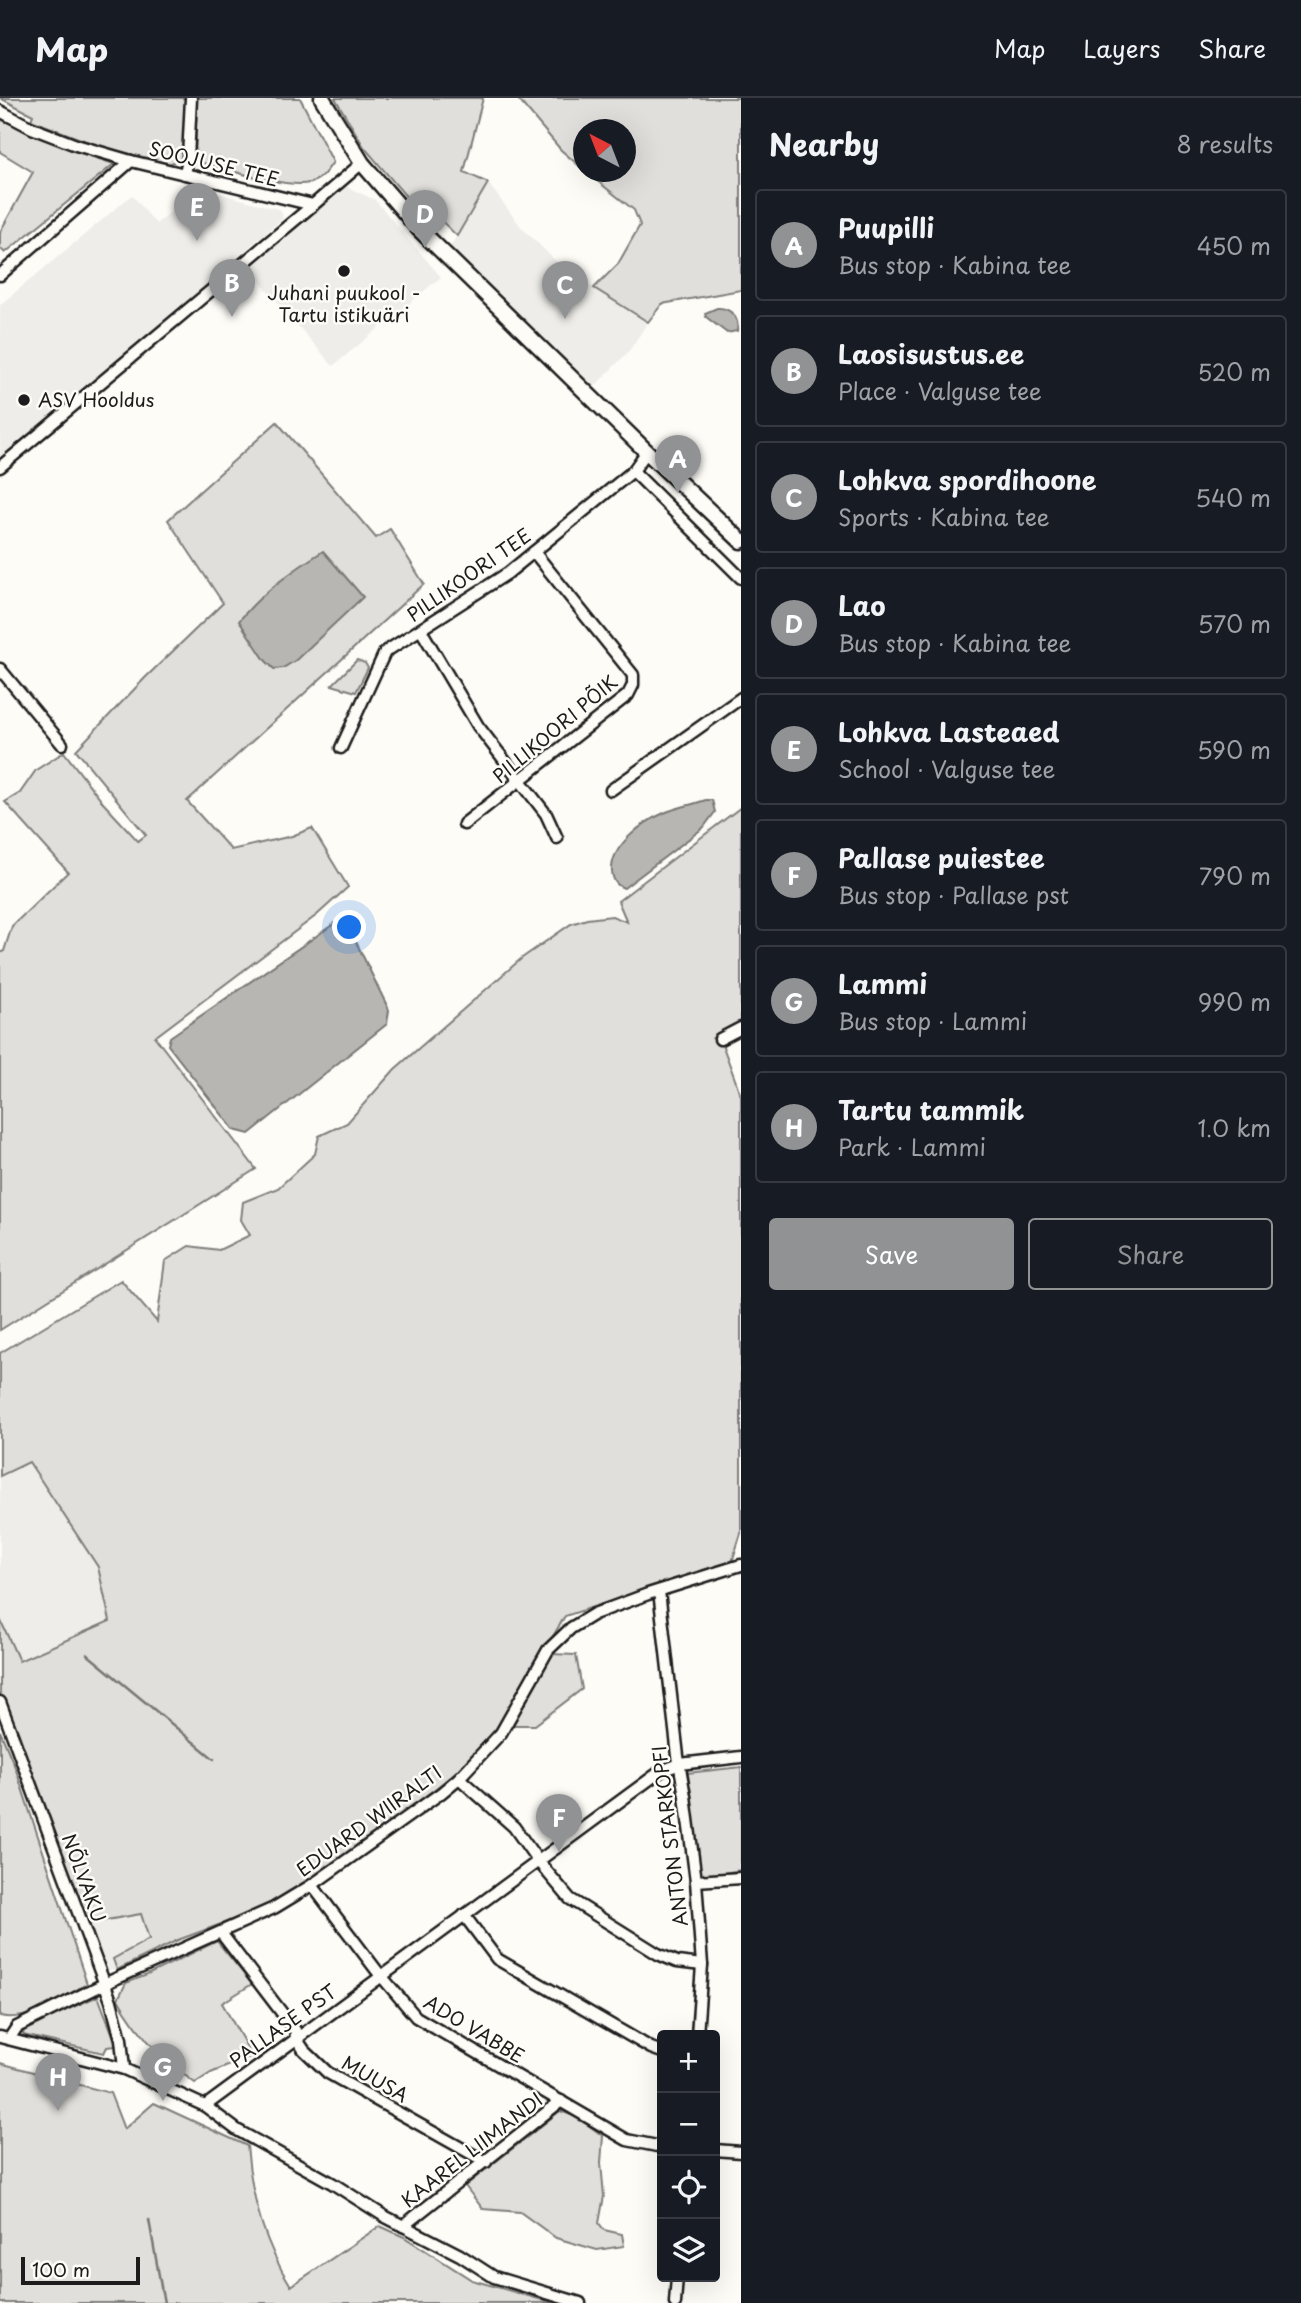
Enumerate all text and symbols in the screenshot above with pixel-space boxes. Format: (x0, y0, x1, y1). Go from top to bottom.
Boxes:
text: Map (35, 23, 108, 73)
text: Map (994, 30, 1045, 66)
text: Layers (1083, 30, 1160, 66)
text: Share (1198, 30, 1266, 66)
north arrow (573, 119, 636, 182)
text: Nearby (769, 121, 879, 166)
text: 8 results (1177, 126, 1273, 161)
street label: SOOJUSE TEE (146, 133, 282, 193)
pin: E (174, 183, 220, 241)
pin: D (402, 190, 448, 248)
text: Puupilli (838, 208, 934, 247)
text: A (785, 228, 803, 263)
text: 450 m (1197, 228, 1271, 263)
text: Bus stop · Kabina tee (838, 247, 1071, 282)
pin: B (209, 259, 255, 317)
pin: C (542, 261, 588, 319)
marker: Juhani puukool - Tartu istikuäri (336, 263, 352, 279)
place label: Juhani puukool - Tartu istikuäri (267, 278, 421, 328)
text: Laosisustus.ee (838, 334, 1024, 373)
text: B (786, 354, 802, 389)
text: 520 m (1198, 354, 1271, 389)
text: Place · Valguse tee (838, 373, 1042, 408)
place label: ASV Hooldus (38, 385, 154, 413)
marker: ASV Hooldus (16, 392, 32, 408)
pin: A (655, 435, 701, 493)
text: Lohkva spordihoone (838, 460, 1096, 499)
text: C (785, 480, 803, 515)
text: 540 m (1195, 480, 1271, 515)
text: Sports · Kabina tee (838, 499, 1050, 534)
street label: PILLIKOORI TEE (401, 521, 536, 628)
text: Lao (838, 586, 886, 625)
text: D (785, 606, 803, 641)
text: 570 m (1198, 606, 1271, 641)
text: Bus stop · Kabina tee (838, 625, 1071, 660)
street label: PILLIKOORI PÕIK (486, 668, 623, 789)
text: Lohkva Lasteaed (838, 712, 1059, 751)
text: E (787, 732, 801, 767)
text: 590 m (1197, 732, 1271, 767)
text: School · Valguse tee (838, 751, 1056, 786)
text: Pallase puiestee (838, 838, 1045, 877)
text: F (787, 858, 801, 893)
text: 790 m (1199, 858, 1271, 893)
text: Bus stop · Pallase pst (838, 877, 1069, 912)
your location (332, 910, 366, 944)
text: Lammi (838, 964, 927, 1003)
text: G (785, 984, 803, 1019)
text: 990 m (1198, 984, 1271, 1019)
text: Bus stop · Lammi (838, 1003, 1027, 1038)
text: Tartu tammik (838, 1090, 1024, 1129)
text: H (785, 1110, 803, 1145)
text: 1.0 km (1198, 1110, 1271, 1145)
text: Park · Lammi (838, 1129, 986, 1164)
button: Save (769, 1218, 1014, 1290)
button: Share (1028, 1218, 1273, 1290)
street label: ANTON STARKOPFI (644, 1744, 694, 1928)
street label: EDUARD WIIRALTI (290, 1758, 447, 1883)
pin: F (536, 1794, 582, 1852)
street label: NÕLVAKU (56, 1829, 114, 1926)
street label: PALLASE PST (223, 1977, 342, 2074)
street label: ADO VABBE (419, 1987, 530, 2069)
map controls (657, 2030, 720, 2282)
button: + (657, 2030, 720, 2093)
pin: G (140, 2043, 186, 2101)
street label: MUUSA (337, 2048, 414, 2109)
pin: H (35, 2053, 81, 2111)
street label: KAAREL LIIMANDI (395, 2085, 548, 2214)
button: − (657, 2093, 720, 2156)
button: locate (657, 2156, 720, 2219)
button: layers (657, 2219, 720, 2282)
scale bar (21, 2254, 140, 2286)
text: 100 m (32, 2255, 90, 2283)

